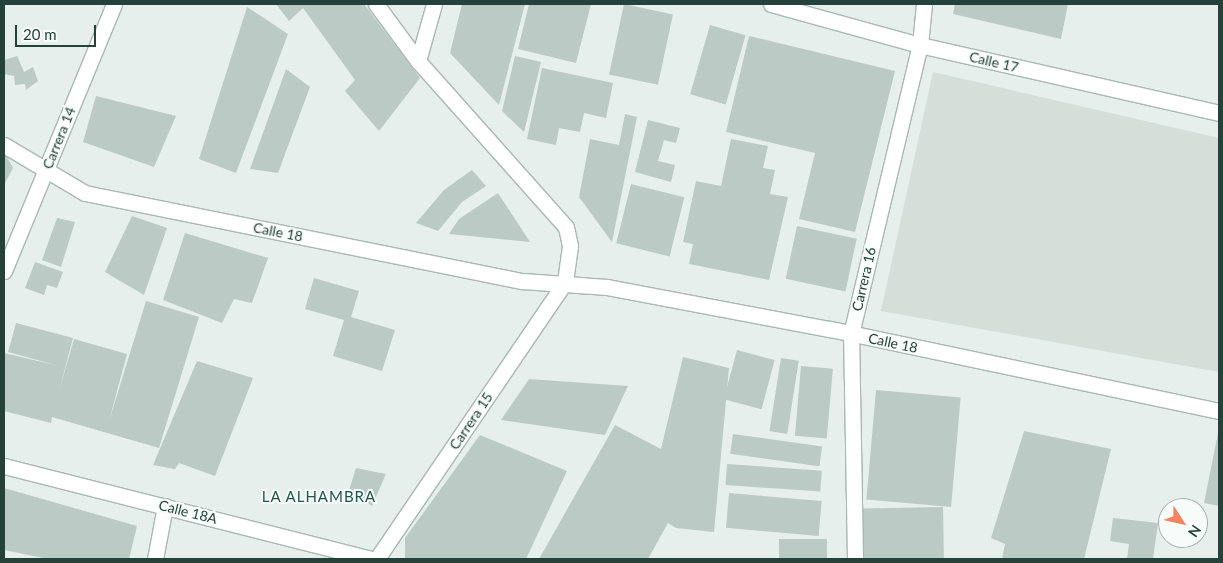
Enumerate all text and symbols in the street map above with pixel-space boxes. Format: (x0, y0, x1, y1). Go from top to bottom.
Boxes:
scale bar (18, 15, 99, 47)
text: 20 m (23, 25, 57, 43)
street label: Calle 17 (968, 48, 1020, 76)
street label: Carrera 14 (39, 105, 79, 171)
street label: Calle 18 (252, 219, 304, 245)
street label: Carrera 16 (848, 245, 880, 313)
street label: Calle 18 (867, 330, 919, 356)
street label: Carrera 15 (446, 389, 496, 453)
district label: LA ALHAMBRA (260, 488, 378, 506)
street label: Calle 18A (157, 497, 219, 527)
north arrow (1158, 498, 1208, 548)
text: N (1185, 522, 1205, 541)

